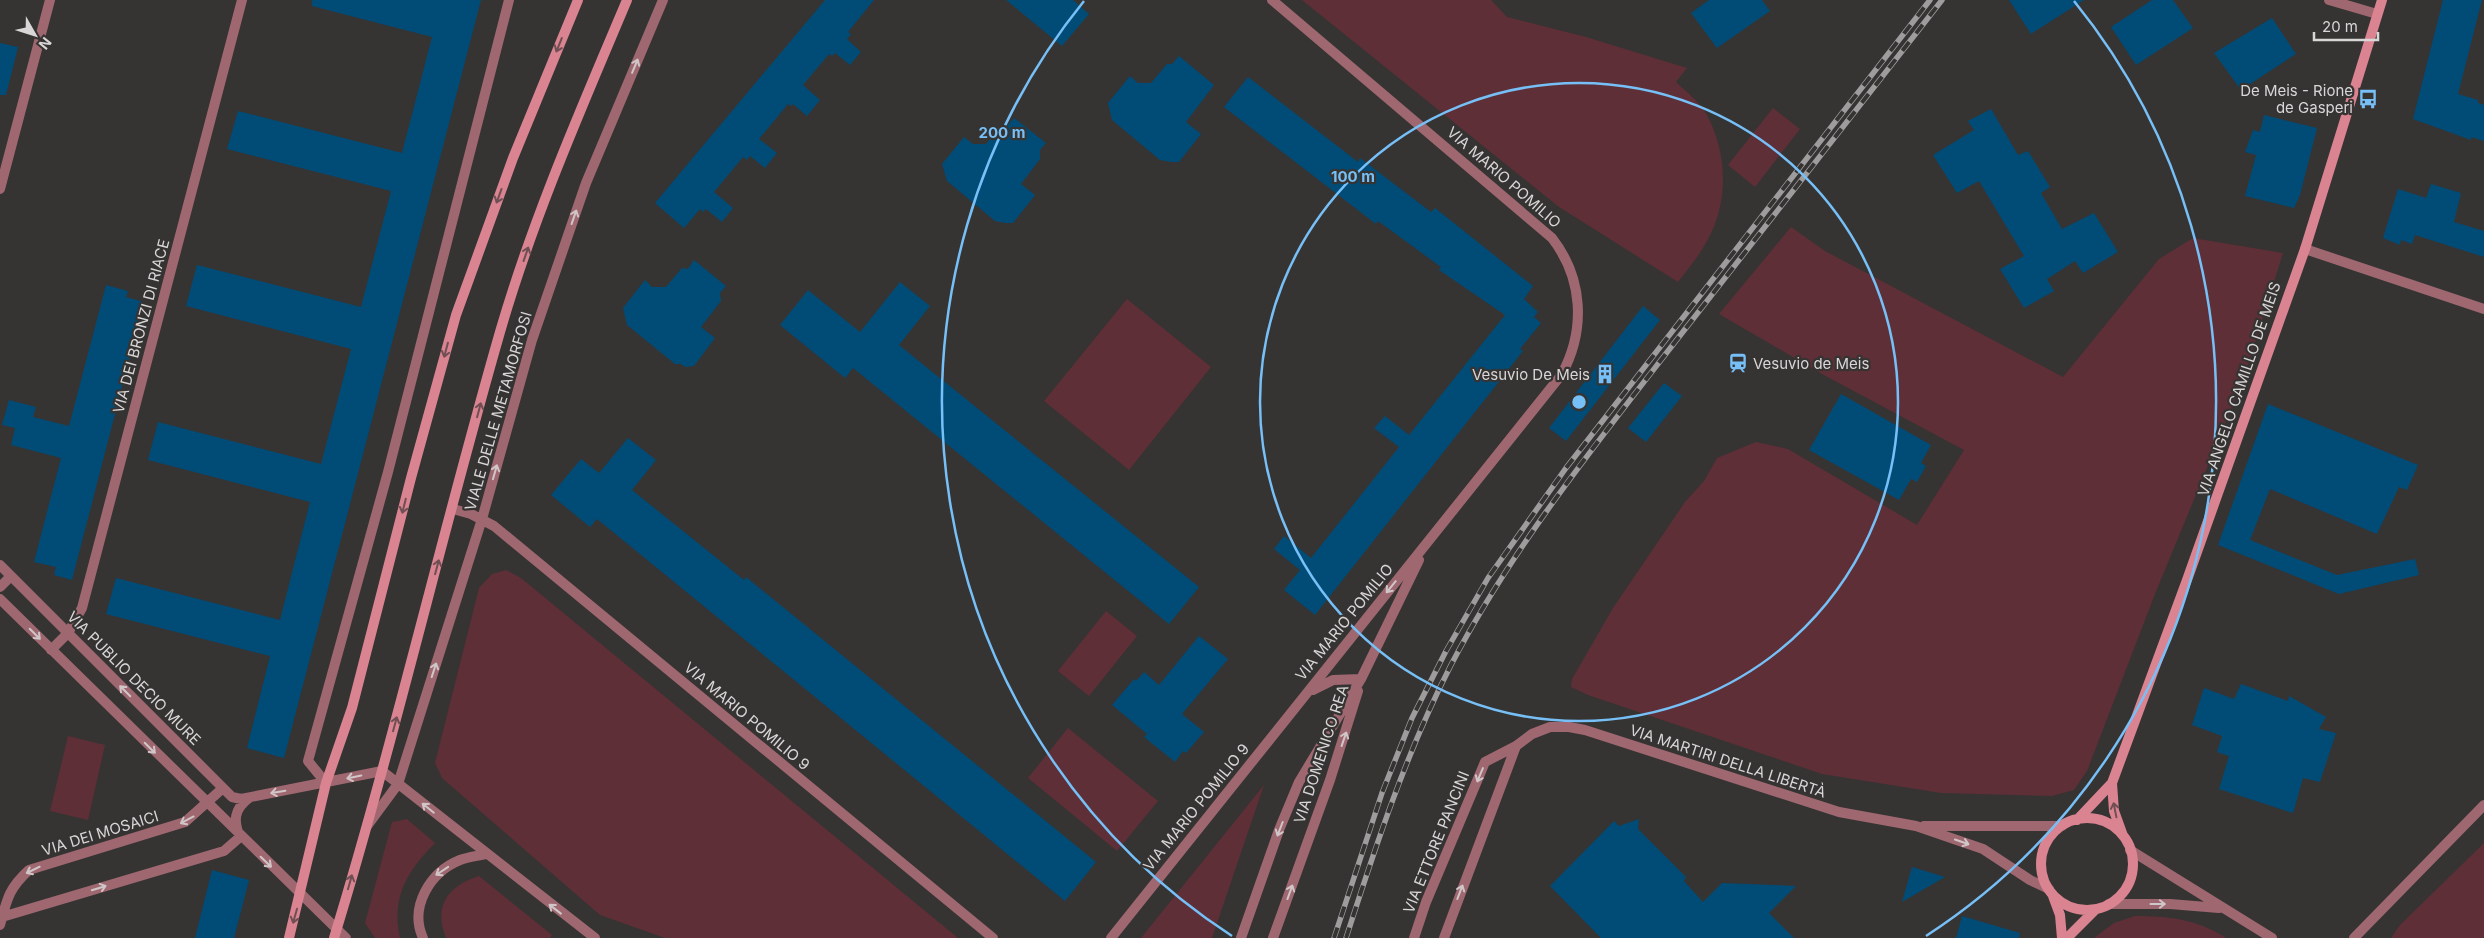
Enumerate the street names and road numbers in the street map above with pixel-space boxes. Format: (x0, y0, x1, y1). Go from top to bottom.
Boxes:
street label: VIA MARIO POMILIO (1443, 122, 1565, 232)
street label: VIA DEI BRONZI DI RIACE (109, 237, 173, 415)
street label: VIA ANGELO CAMILLO DE MEIS (2193, 279, 2285, 499)
street label: VIALE DELLE METAMORFOSI (460, 309, 536, 513)
street label: VIA MARIO POMILIO (1291, 560, 1397, 684)
street label: VIA PUBLIO DECIO MURE (63, 607, 205, 749)
street label: VIA MARIO POMILIO 9 (680, 658, 814, 774)
street label: VIA DOMENICO REA (1290, 682, 1352, 826)
street label: VIA MARTIRI DELLA LIBERTÀ (1627, 720, 1829, 802)
street label: VIA MARIO POMILIO 9 (1139, 739, 1253, 875)
street label: VIA ETTORE PANCINI (1399, 768, 1473, 916)
street label: VIA DEI MOSAICI (39, 806, 161, 860)

